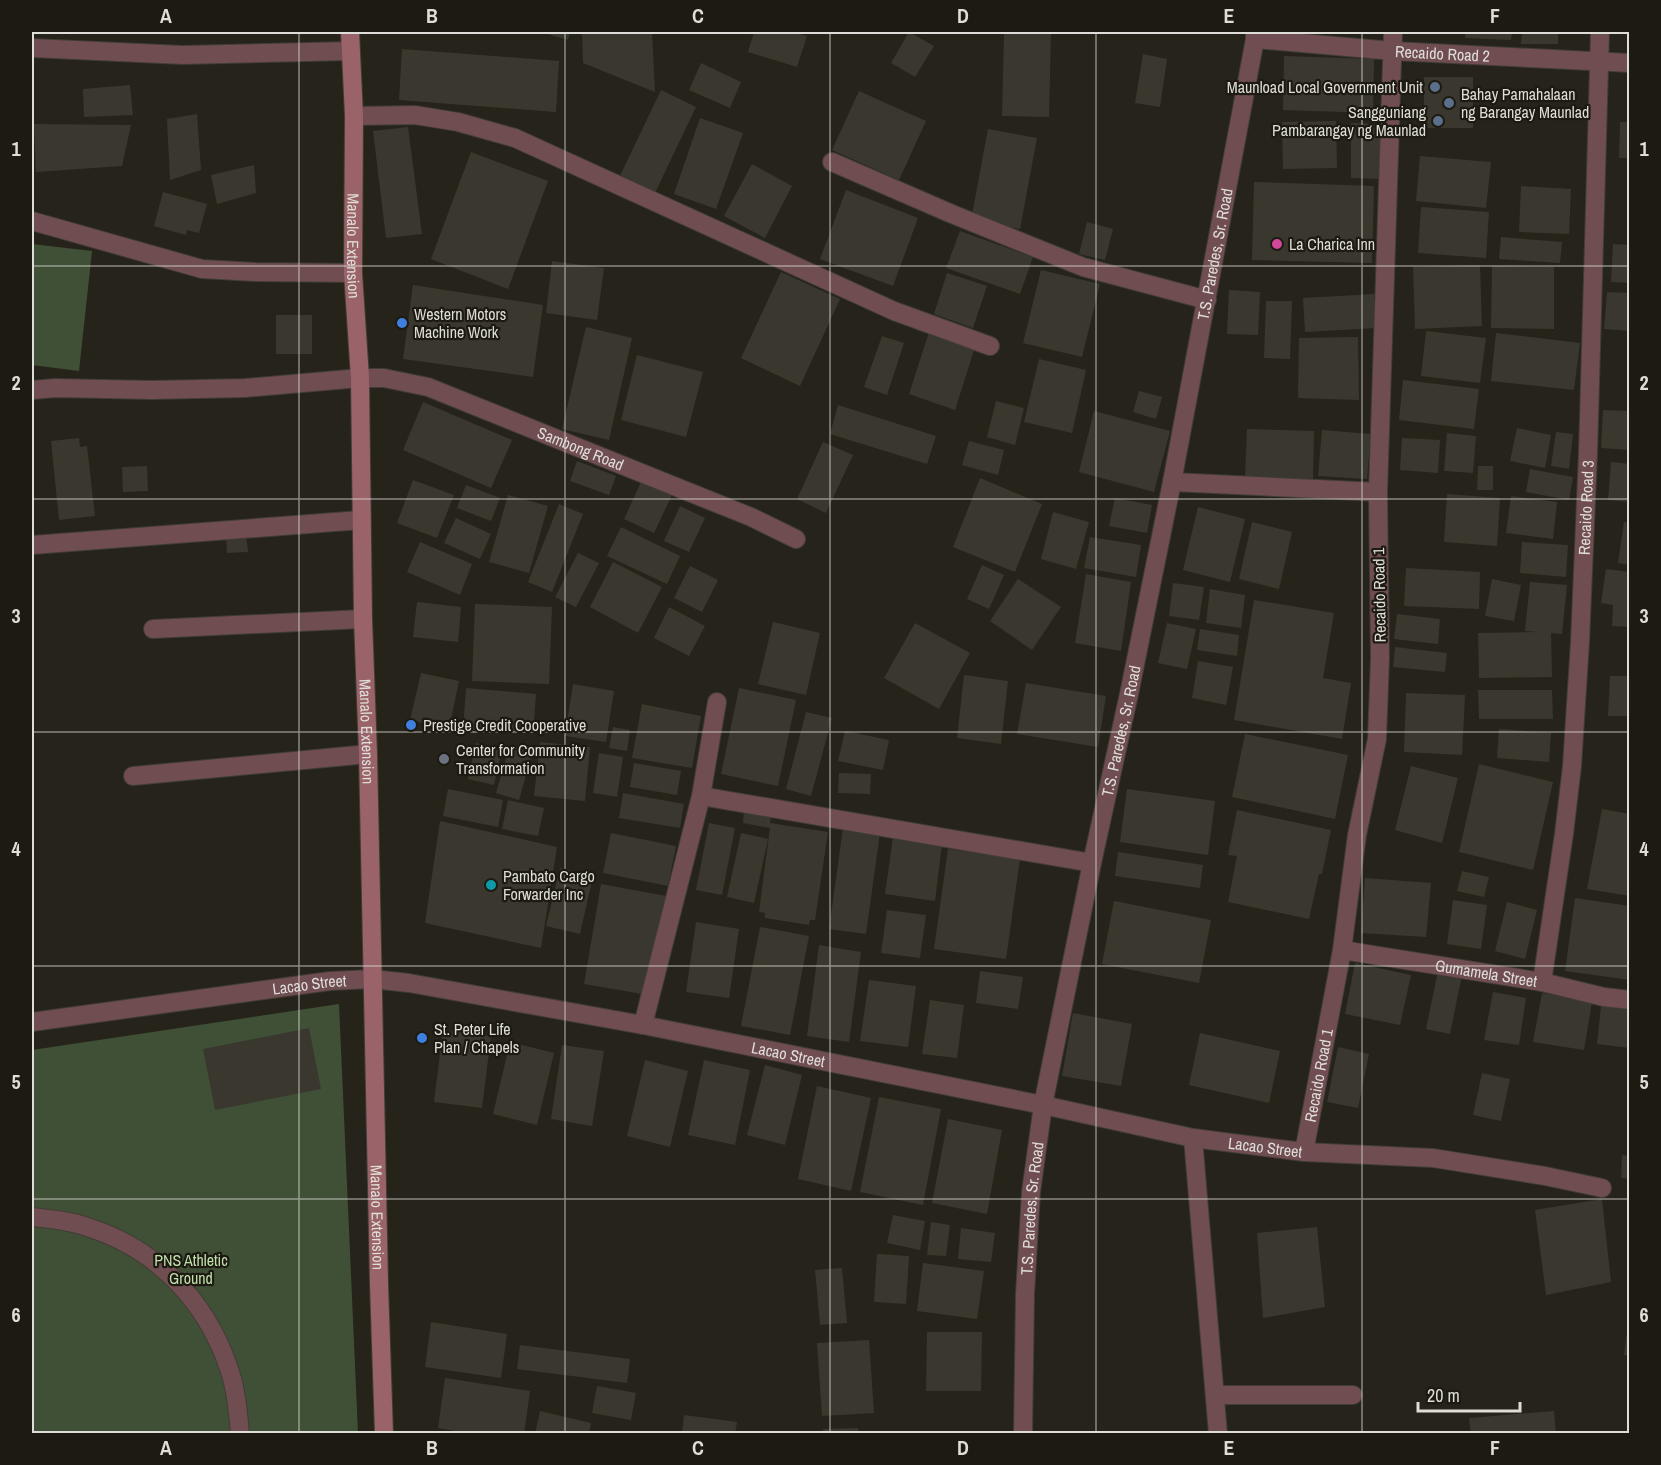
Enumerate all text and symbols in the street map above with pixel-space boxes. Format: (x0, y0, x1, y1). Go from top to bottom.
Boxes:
text: A (160, 2, 172, 29)
text: B (426, 2, 438, 29)
text: C (692, 2, 704, 29)
text: D (957, 2, 969, 29)
text: E (1224, 2, 1235, 29)
text: F (1490, 2, 1500, 29)
street label: Recaido Road 2 (1394, 40, 1490, 67)
place label: Maunload Local Government Unit (1227, 76, 1423, 98)
marker: Maunload Local Government Unit (1428, 80, 1442, 94)
place label: Bahay Pamahalaan ng Barangay Maunlad (1461, 83, 1589, 123)
marker: Bahay Pamahalaan ng Barangay Maunlad (1442, 96, 1456, 110)
place label: Sangguniang Pambarangay ng Maunlad (1272, 101, 1427, 141)
marker: Sangguniang Pambarangay ng Maunlad (1431, 114, 1445, 128)
text: 1 (11, 135, 21, 162)
text: 1 (1639, 135, 1649, 162)
street label: T.S. Paredes, Sr. Road (1192, 187, 1238, 322)
street label: Manalo Extension (342, 193, 366, 299)
place label: La Charica Inn (1289, 233, 1375, 255)
marker: La Charica Inn (1270, 237, 1284, 251)
place label: Western Motors Machine Work (414, 303, 506, 343)
marker: Western Motors Machine Work (395, 316, 409, 330)
text: 2 (11, 369, 21, 396)
text: 2 (1639, 369, 1649, 396)
street label: Sambong Road (534, 421, 627, 476)
street label: Recaido Road 3 (1573, 460, 1599, 555)
street label: Recaido Road 1 (1367, 547, 1391, 643)
text: 3 (11, 602, 21, 629)
text: 3 (1639, 602, 1649, 629)
street label: T.S. Paredes, Sr. Road (1096, 664, 1146, 799)
street label: Manalo Extension (354, 679, 380, 784)
place label: Prestige Credit Cooperative (423, 714, 586, 736)
marker: Prestige Credit Cooperative (404, 718, 418, 732)
place label: Center for Community Transformation (456, 739, 585, 779)
marker: Center for Community Transformation (437, 752, 451, 766)
text: 4 (11, 835, 21, 862)
text: 4 (1639, 835, 1649, 862)
place label: Pambato Cargo Forwarder Inc (503, 865, 595, 905)
marker: Pambato Cargo Forwarder Inc (484, 878, 498, 892)
street label: Gumamela Street (1434, 954, 1539, 992)
street label: Lacao Street (271, 969, 347, 1000)
place label: St. Peter Life Plan / Chapels (434, 1018, 519, 1058)
street label: Recaido Road 1 (1299, 1026, 1338, 1124)
marker: St. Peter Life Plan / Chapels (415, 1031, 429, 1045)
street label: Lacao Street (750, 1036, 827, 1072)
text: 5 (11, 1068, 21, 1095)
text: 5 (1639, 1068, 1649, 1095)
street label: Lacao Street (1227, 1132, 1304, 1163)
street label: T.S. Paredes, Sr. Road (1015, 1140, 1049, 1275)
street label: Manalo Extension (366, 1165, 390, 1270)
park label: PNS Athletic Ground (154, 1249, 228, 1289)
text: 6 (11, 1301, 21, 1328)
text: 6 (1639, 1301, 1649, 1328)
scale bar (1418, 1375, 1520, 1413)
text: 20 m (1427, 1383, 1460, 1408)
text: A (160, 1434, 172, 1461)
text: B (426, 1434, 438, 1461)
text: C (692, 1434, 704, 1461)
text: D (957, 1434, 969, 1461)
text: E (1224, 1434, 1235, 1461)
text: F (1490, 1434, 1500, 1461)

